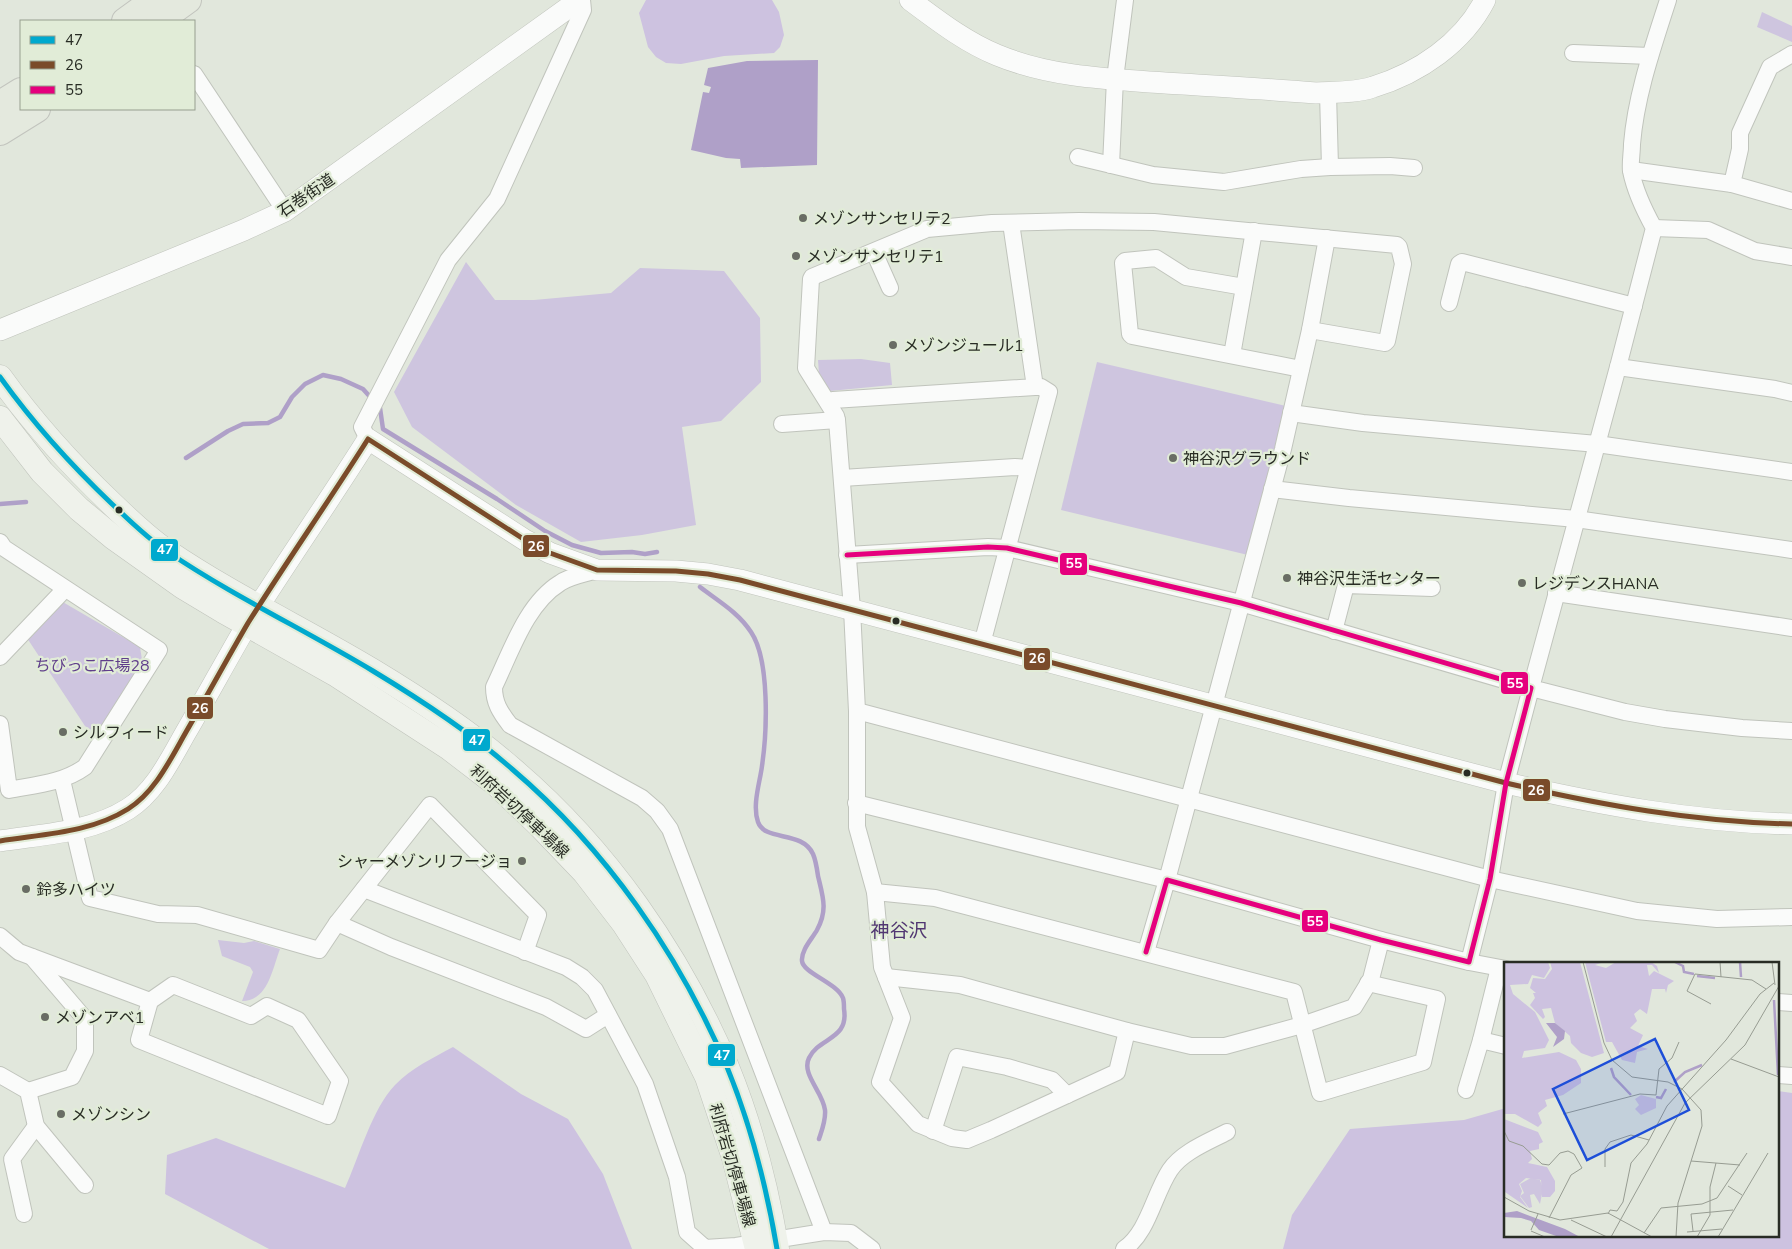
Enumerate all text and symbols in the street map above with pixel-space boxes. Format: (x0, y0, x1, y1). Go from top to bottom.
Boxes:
legend (20, 20, 195, 110)
text: 47 (65, 30, 83, 50)
text: 26 (65, 55, 83, 75)
text: 55 (65, 80, 83, 100)
street label: 石巻街道 (274, 169, 339, 223)
place label: メゾンサンセリテ2 (813, 208, 951, 230)
marker: メゾンサンセリテ2 (797, 212, 809, 224)
place label: メゾンサンセリテ1 (806, 246, 944, 268)
marker: メゾンサンセリテ1 (790, 250, 802, 262)
place label: メゾンジュール1 (903, 335, 1023, 357)
marker: メゾンジュール1 (887, 339, 899, 351)
place label: 神谷沢グラウンド (1183, 448, 1311, 470)
marker: 神谷沢グラウンド (1167, 452, 1179, 464)
unlabelled marker (114, 505, 124, 515)
line badge: 26 (522, 534, 550, 558)
text: 26 (528, 537, 544, 556)
line badge: 47 (150, 538, 179, 562)
text: 47 (157, 540, 173, 559)
line badge: 55 (1059, 552, 1088, 576)
text: 55 (1066, 554, 1082, 573)
place label: 神谷沢生活センター (1297, 568, 1441, 590)
marker: 神谷沢生活センター (1281, 572, 1293, 584)
place label: レジデンスHANA (1532, 573, 1659, 595)
marker: レジデンスHANA (1516, 577, 1528, 589)
unlabelled marker (891, 616, 901, 626)
line badge: 26 (1023, 647, 1051, 671)
text: 26 (1029, 649, 1045, 668)
park label: ちびっこ広場28 (34, 655, 150, 677)
line badge: 55 (1500, 671, 1529, 695)
text: 55 (1507, 674, 1523, 693)
line badge: 26 (186, 696, 214, 720)
text: 26 (192, 699, 208, 718)
place label: シルフィード (73, 722, 169, 744)
marker: シルフィード (57, 726, 69, 738)
line badge: 47 (462, 728, 491, 752)
text: 47 (469, 731, 485, 750)
street label: 利府岩切停車場線 (465, 760, 574, 863)
unlabelled marker (1462, 768, 1472, 778)
line badge: 26 (1522, 778, 1551, 802)
text: 26 (1528, 781, 1544, 800)
place label: シャーメゾンリフージョ (337, 851, 512, 873)
marker: シャーメゾンリフージョ (516, 855, 528, 867)
place label: 鈴多ハイツ (36, 879, 116, 901)
marker: 鈴多ハイツ (20, 883, 32, 895)
line badge: 55 (1301, 909, 1329, 933)
text: 55 (1307, 912, 1323, 931)
district label: 神谷沢 (870, 918, 928, 944)
inset map (1504, 962, 1780, 1236)
place label: メゾンアベ1 (55, 1007, 144, 1029)
marker: メゾンアベ1 (39, 1011, 51, 1023)
line badge: 47 (707, 1043, 736, 1067)
text: 47 (714, 1046, 730, 1065)
street label: 利府岩切停車場線 (704, 1101, 760, 1230)
place label: メゾンシン (71, 1104, 151, 1126)
marker: メゾンシン (55, 1108, 67, 1120)

